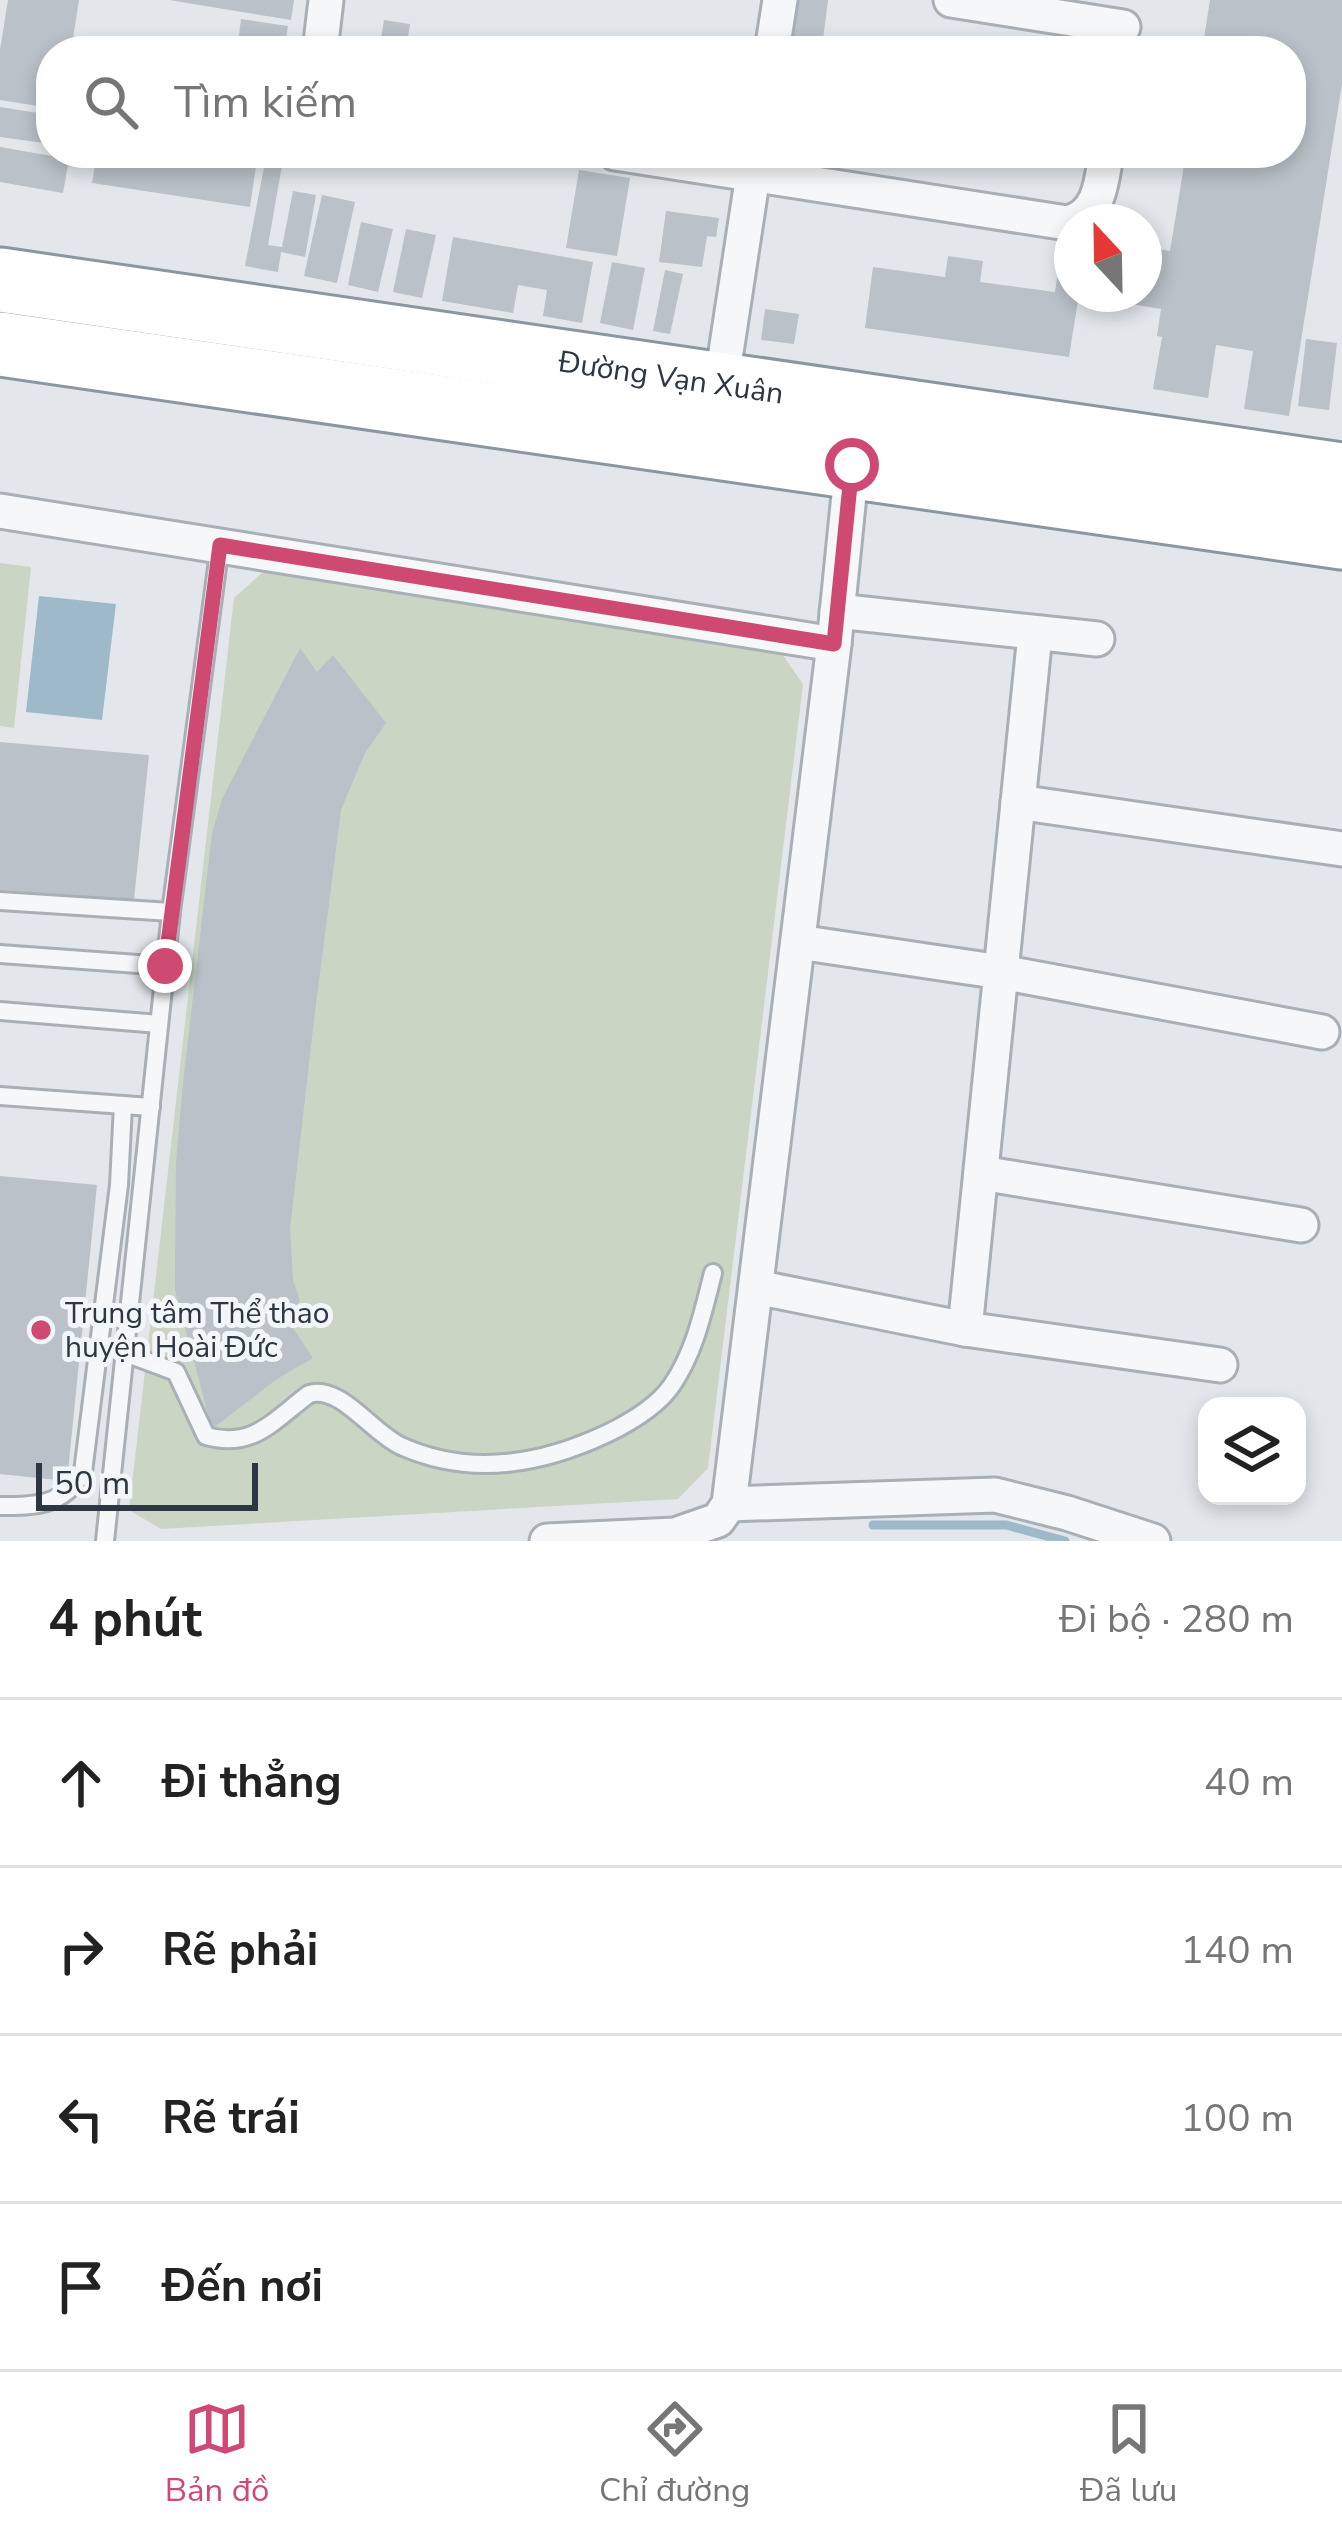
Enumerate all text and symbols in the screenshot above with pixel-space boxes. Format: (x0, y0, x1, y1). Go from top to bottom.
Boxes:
search box (36, 36, 1306, 168)
icon: search (78, 69, 144, 135)
text: Tìm kiếm (174, 72, 357, 133)
north arrow (1054, 204, 1162, 312)
street label: Đường Vạn Xuân (555, 341, 786, 414)
route start (825, 438, 879, 492)
route end (138, 939, 192, 993)
place label: Trung tâm Thể thao huyện Hoài Đức (65, 1293, 329, 1368)
marker: Trung tâm Thể thao huyện Hoài Đức (28, 1317, 54, 1343)
map controls (1198, 1397, 1306, 1505)
button: layers (1198, 1397, 1306, 1505)
scale bar (36, 1457, 258, 1510)
text: 50 m (54, 1461, 130, 1506)
text: 4 phút (48, 1584, 202, 1654)
text: Đi bộ · 280 m (1059, 1593, 1294, 1646)
icon: ahead (48, 1750, 114, 1816)
text: Đi thẳng (162, 1752, 342, 1813)
text: 40 m (1204, 1756, 1294, 1809)
icon: right (48, 1918, 114, 1984)
text: Rẽ phải (162, 1920, 318, 1981)
text: 140 m (1180, 1924, 1294, 1977)
icon: left (48, 2086, 114, 2152)
text: Rẽ trái (162, 2088, 300, 2149)
text: 100 m (1180, 2092, 1294, 2145)
icon: arrive (48, 2254, 114, 2320)
text: Đến nơi (162, 2256, 323, 2317)
tab: Bản đồ (165, 2396, 269, 2513)
tab: Chỉ đường (599, 2396, 750, 2513)
tab: Đã lưu (1080, 2396, 1177, 2513)

